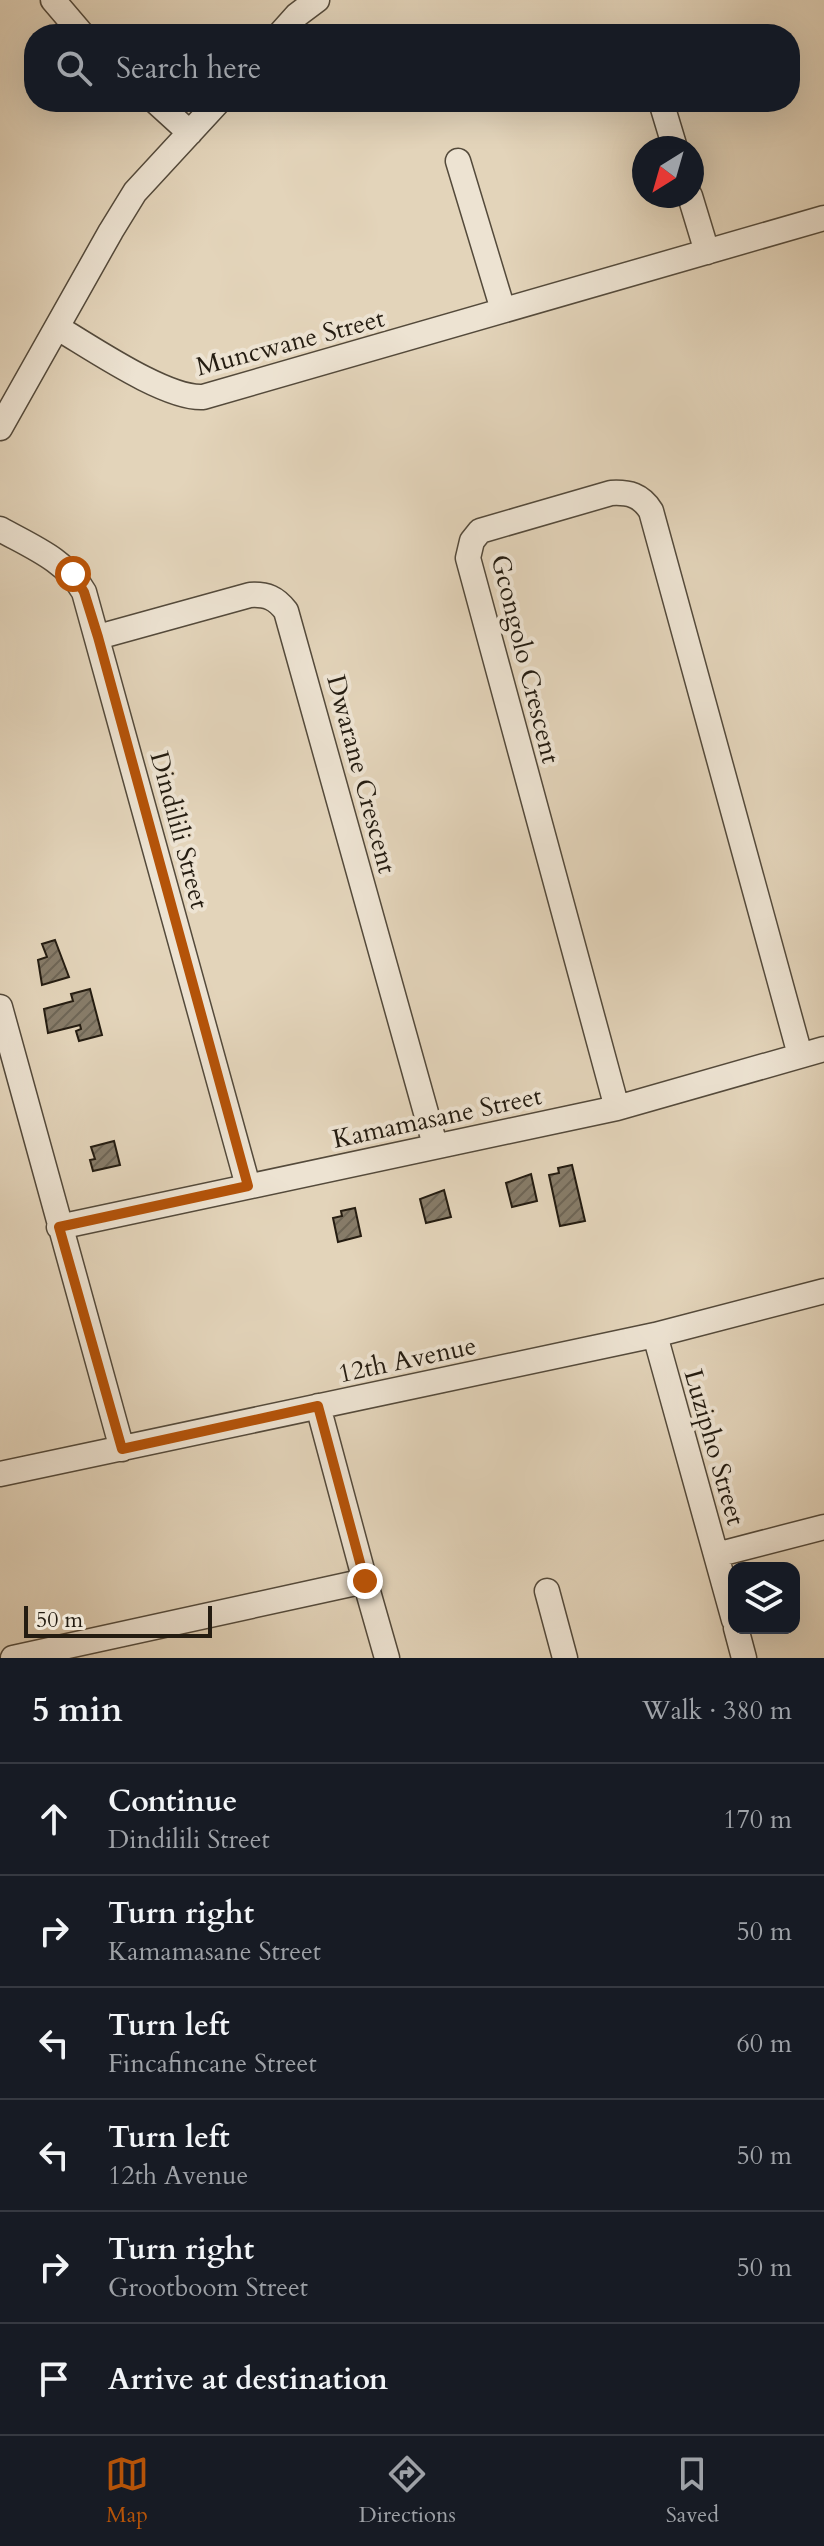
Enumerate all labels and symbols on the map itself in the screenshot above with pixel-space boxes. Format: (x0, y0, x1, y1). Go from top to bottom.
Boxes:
north arrow (632, 136, 704, 208)
street label: Muncwane Street (192, 301, 388, 384)
street label: Gcongolo Crescent (483, 551, 568, 767)
route start (55, 556, 91, 592)
street label: Dwarane Crescent (318, 671, 405, 877)
street label: Dindilili Street (142, 747, 217, 913)
street label: Kamamasane Street (329, 1078, 545, 1157)
street label: 12th Avenue (335, 1328, 479, 1391)
street label: Luzipho Street (676, 1365, 753, 1529)
route end (347, 1563, 383, 1599)
scale bar (24, 1602, 212, 1638)

